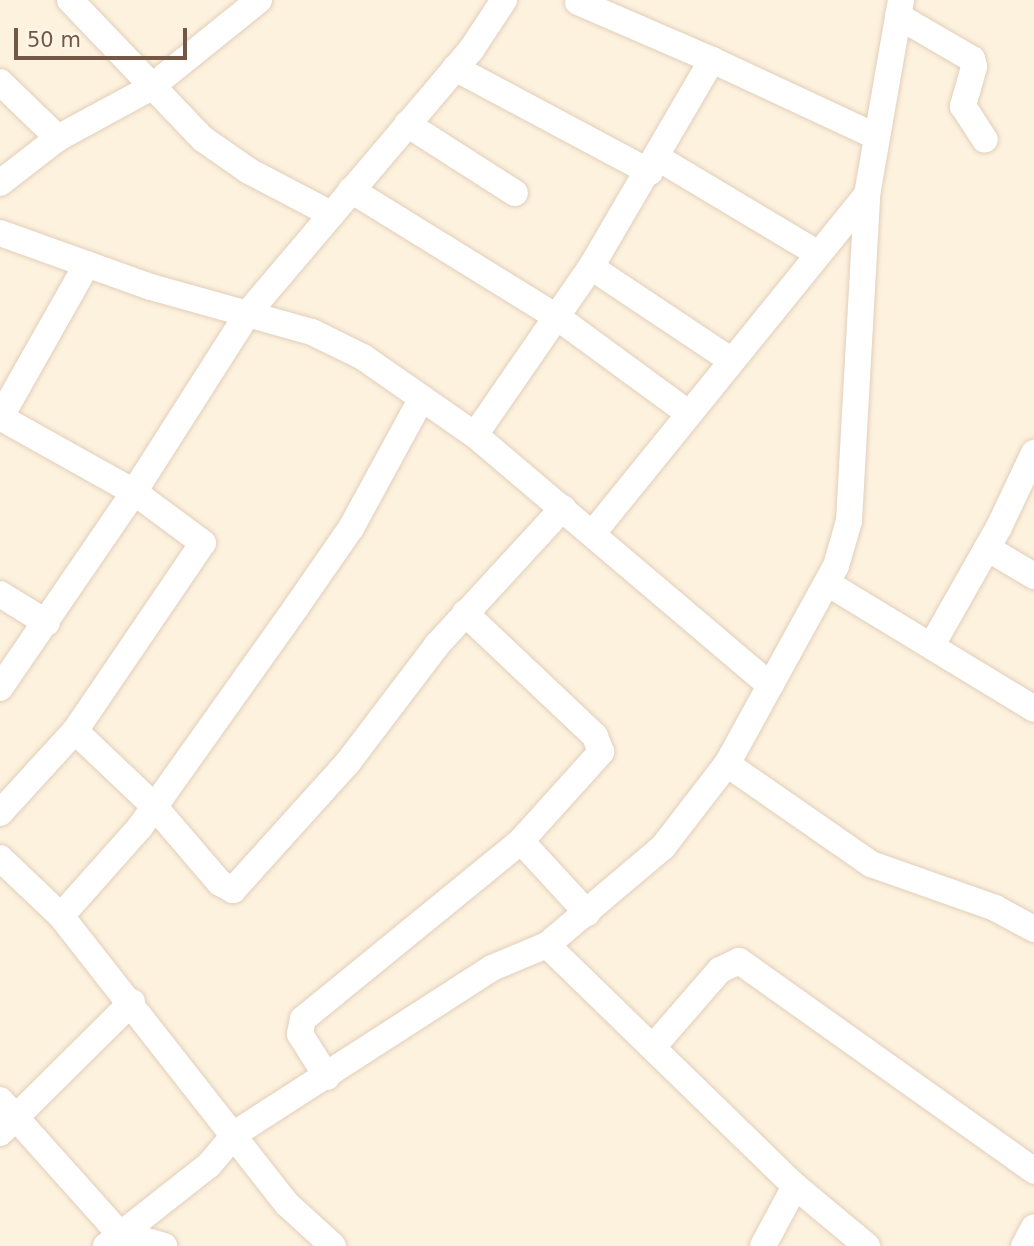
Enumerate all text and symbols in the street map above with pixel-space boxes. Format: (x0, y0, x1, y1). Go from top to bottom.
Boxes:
scale bar (18, 14, 191, 58)
text: 50 m (27, 28, 81, 52)

